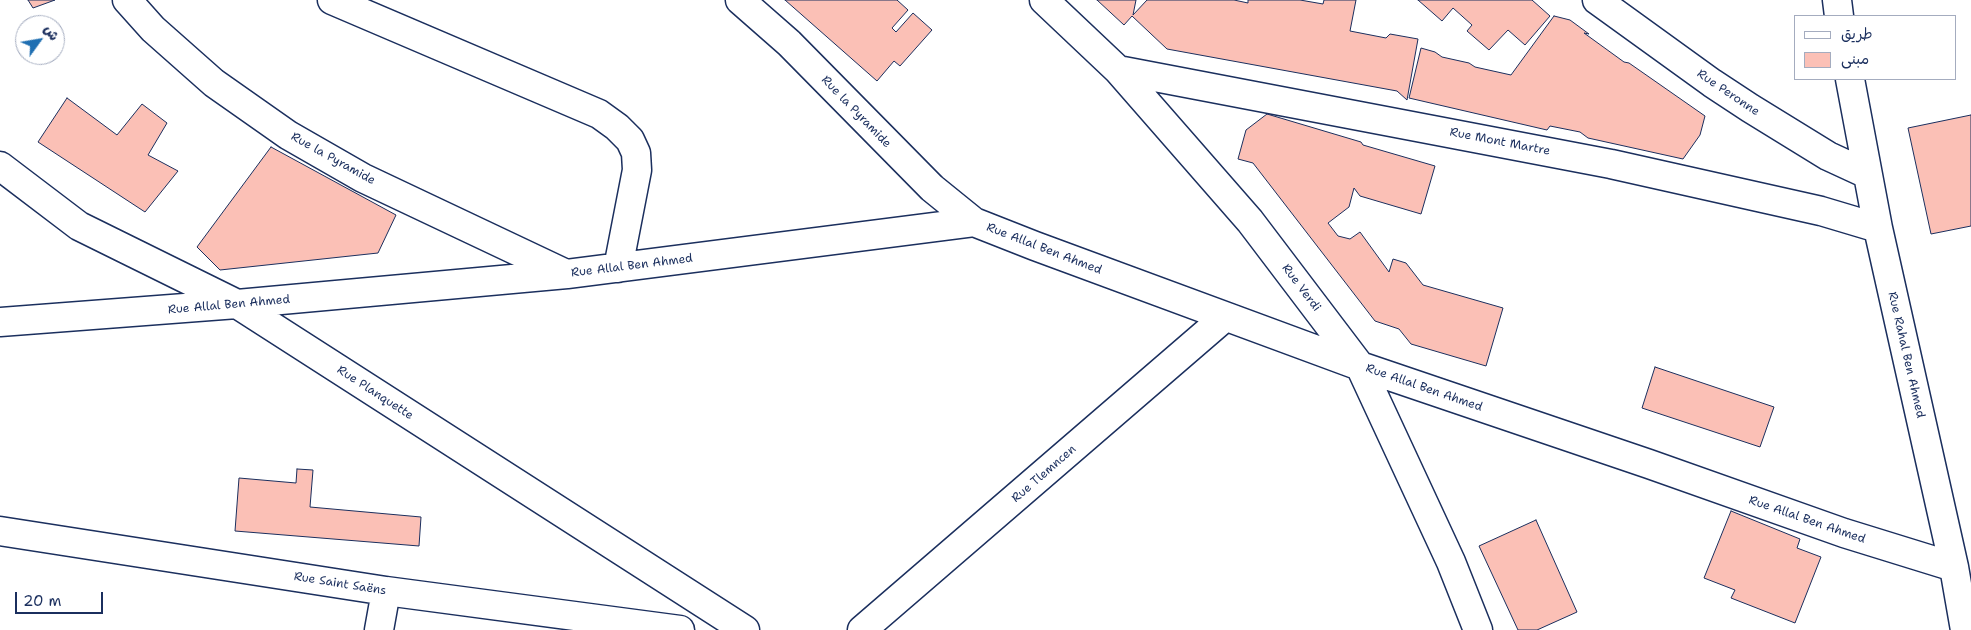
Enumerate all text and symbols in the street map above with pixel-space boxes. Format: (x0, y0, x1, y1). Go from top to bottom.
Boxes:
north arrow (15, 15, 65, 65)
legend (1794, 15, 1956, 80)
text: ش (40, 21, 64, 44)
text: طريق (1841, 24, 1873, 44)
text: مبنى (1841, 49, 1869, 69)
street label: Rue Peronne (1694, 67, 1762, 119)
street label: Rue la Pyramide (818, 73, 894, 151)
street label: Rue Mont Martre (1449, 125, 1551, 159)
street label: Rue la Pyramide (288, 130, 378, 188)
street label: Rue Allal Ben Ahmed (984, 220, 1104, 278)
street label: Rue Allal Ben Ahmed (570, 251, 694, 281)
street label: Rue Verdi (1279, 261, 1323, 315)
street label: Rue Rahal Ben Ahmed (1884, 290, 1928, 420)
street label: Rue Allal Ben Ahmed (167, 292, 291, 318)
street label: Rue Allal Ben Ahmed (1364, 361, 1484, 415)
street label: Rue Planquette (334, 363, 416, 423)
street label: Rue Tlemncen (1009, 442, 1079, 506)
street label: Rue Allal Ben Ahmed (1747, 493, 1867, 547)
street label: Rue Saint Saëns (293, 570, 387, 598)
scale bar (18, 582, 105, 614)
text: 20 m (23, 591, 62, 611)

